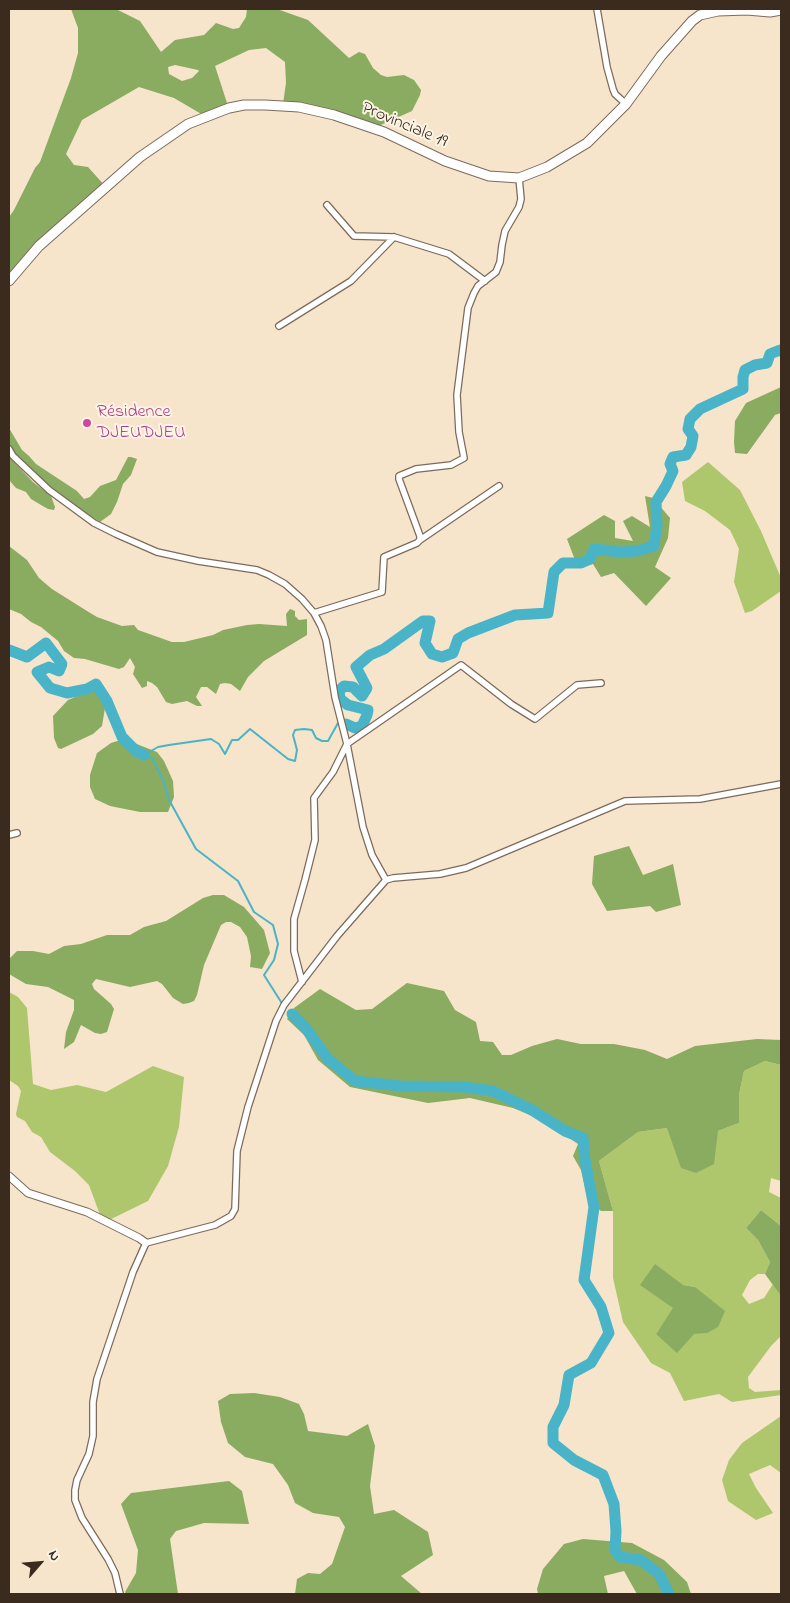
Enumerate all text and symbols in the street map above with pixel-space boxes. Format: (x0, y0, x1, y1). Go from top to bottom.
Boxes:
street label: Provinciale 19 (358, 98, 450, 154)
place label: Résidence DJEUDJEU (97, 402, 186, 444)
marker: Résidence DJEUDJEU (81, 417, 93, 429)
north arrow (15, 1538, 65, 1588)
text: N (42, 1547, 65, 1565)

